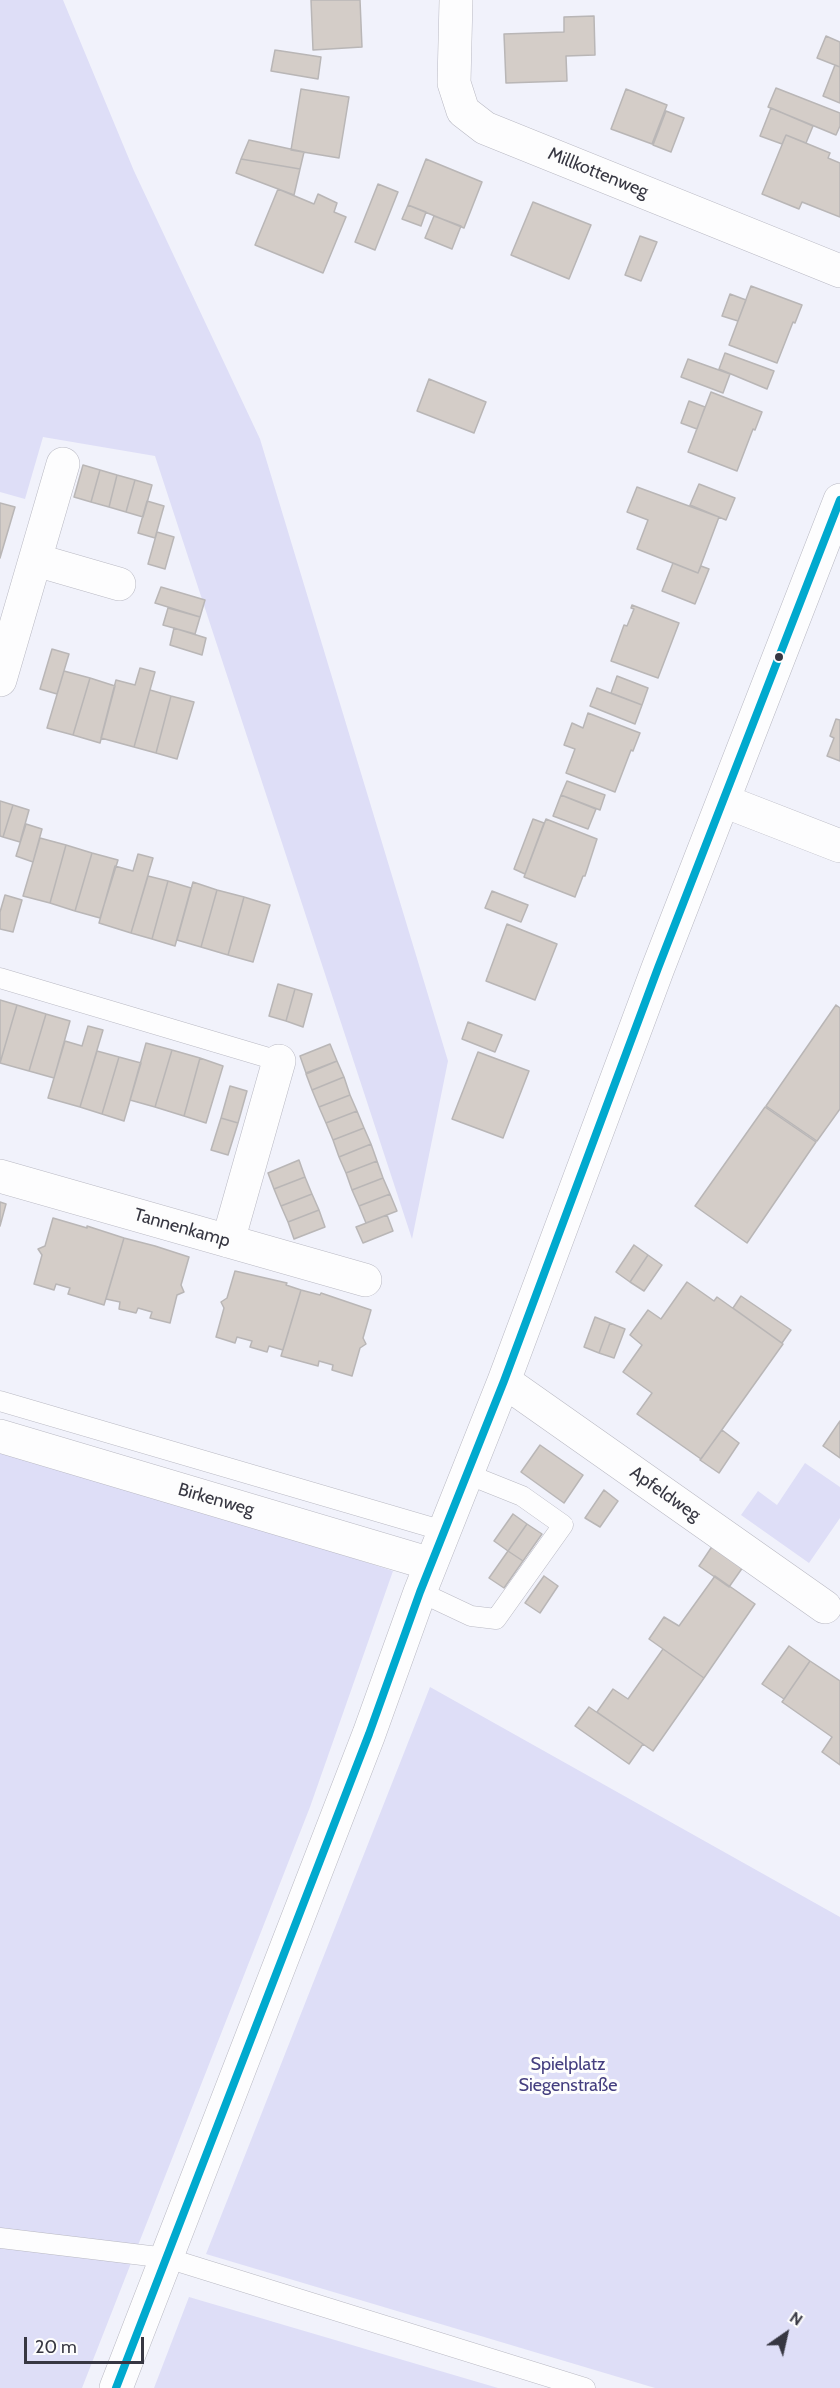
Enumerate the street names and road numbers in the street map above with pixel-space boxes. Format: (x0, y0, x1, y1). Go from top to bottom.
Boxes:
street label: Millkottenweg (545, 143, 651, 203)
street label: Tannenkamp (131, 1204, 233, 1252)
street label: Apfeldweg (626, 1462, 704, 1526)
street label: Birkenweg (175, 1479, 257, 1521)

